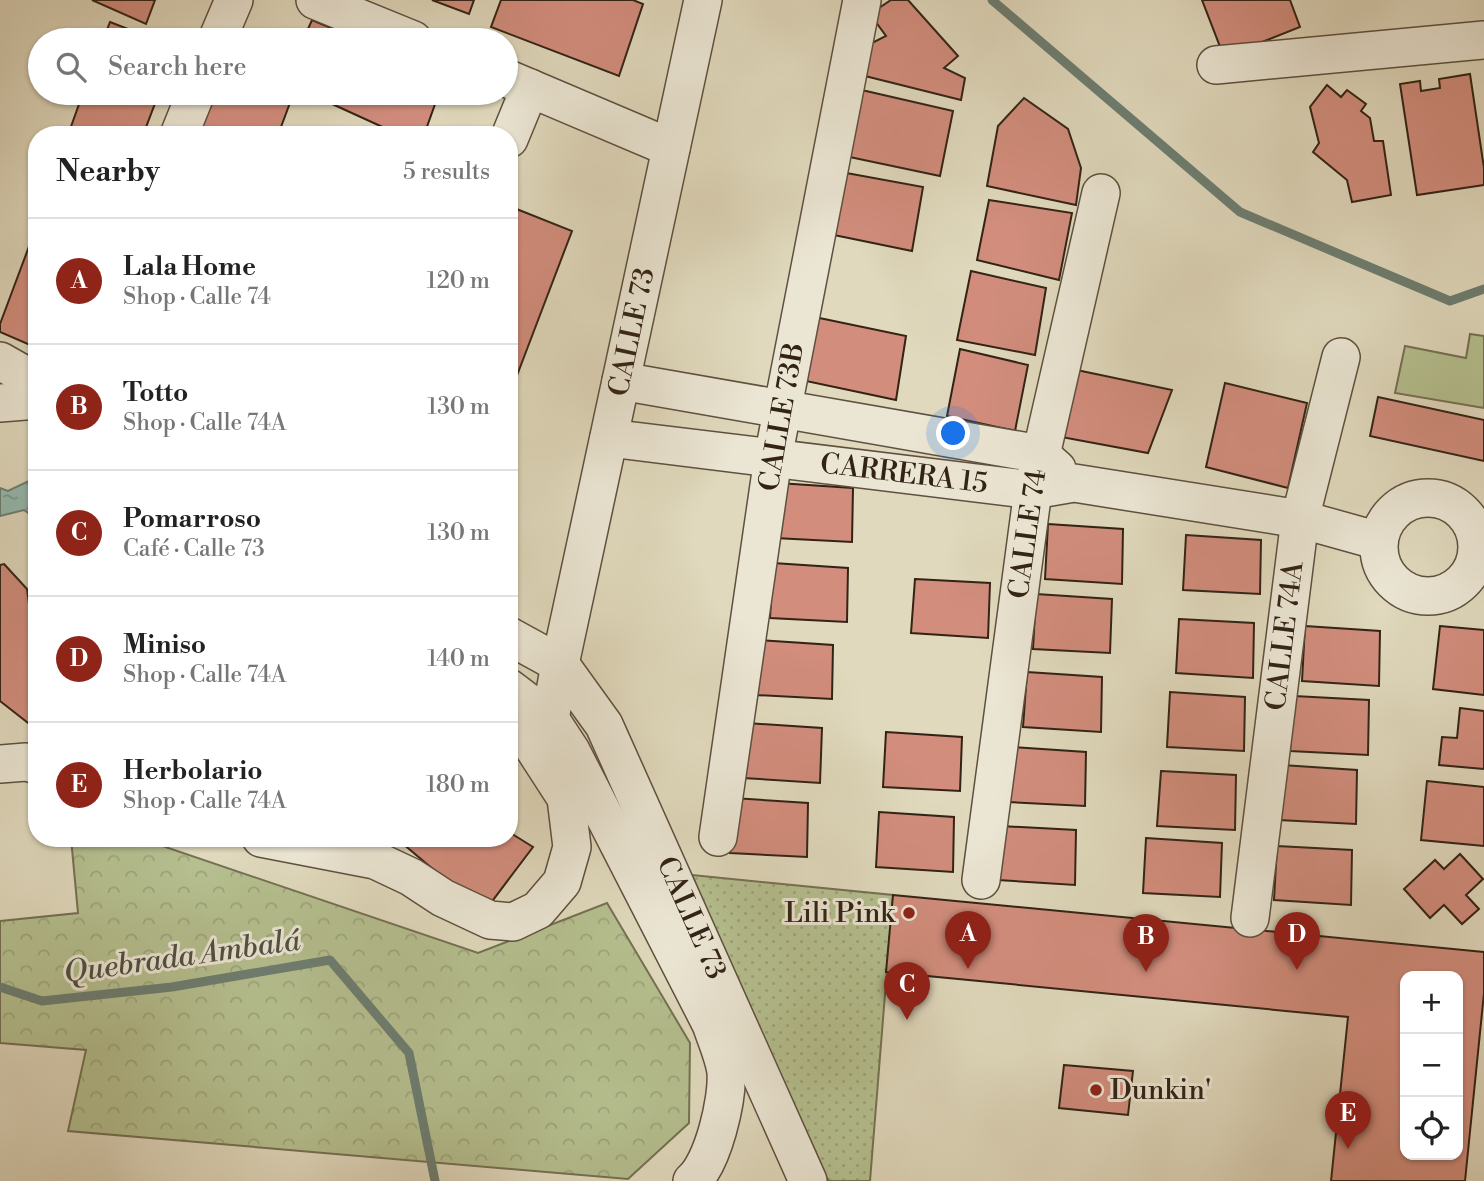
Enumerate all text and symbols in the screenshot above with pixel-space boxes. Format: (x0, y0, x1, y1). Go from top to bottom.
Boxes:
search box (28, 28, 518, 105)
icon: search (52, 48, 90, 86)
text: Search here (108, 51, 247, 83)
text: Nearby (56, 153, 160, 191)
text: 5 results (403, 158, 490, 186)
text: Lala Home (123, 251, 256, 283)
street label: CALLE 73 (601, 264, 663, 400)
text: A (71, 267, 87, 295)
text: 120 m (426, 267, 490, 295)
text: Shop · Calle 74 (123, 283, 271, 311)
street label: CALLE 73B (752, 340, 812, 494)
text: Totto (123, 377, 188, 409)
text: B (70, 393, 88, 421)
text: 130 m (427, 393, 490, 421)
text: Shop · Calle 74A (123, 409, 287, 437)
your location (936, 416, 970, 450)
street label: CARRERA 15 (818, 446, 990, 502)
street label: CALLE 74 (1002, 467, 1054, 601)
text: Pomarroso (123, 503, 261, 535)
text: C (71, 519, 87, 547)
text: 130 m (427, 519, 490, 547)
text: Café · Calle 73 (123, 535, 265, 563)
street label: CALLE 74A (1258, 559, 1312, 712)
text: Miniso (123, 629, 206, 661)
text: D (70, 645, 88, 673)
text: 140 m (427, 645, 490, 673)
text: Shop · Calle 74A (123, 661, 287, 689)
text: Herbolario (123, 755, 263, 787)
text: E (71, 771, 87, 799)
text: 180 m (426, 771, 490, 799)
text: Shop · Calle 74A (123, 787, 287, 815)
street label: CALLE 73 (648, 851, 734, 985)
place label: Lili Pink (784, 896, 896, 931)
marker: Lili Pink (901, 905, 917, 921)
pin: A (945, 911, 991, 969)
pin: D (1274, 912, 1320, 970)
pin: B (1123, 914, 1169, 972)
water label: Quebrada Ambalá (61, 921, 304, 992)
pin: C (884, 962, 930, 1020)
map controls (1400, 971, 1463, 1160)
button: + (1400, 971, 1463, 1034)
button: − (1400, 1034, 1463, 1097)
place label: Dunkin' (1110, 1073, 1211, 1108)
marker: Dunkin' (1088, 1082, 1104, 1098)
pin: E (1325, 1091, 1371, 1149)
button: locate (1400, 1097, 1463, 1160)

